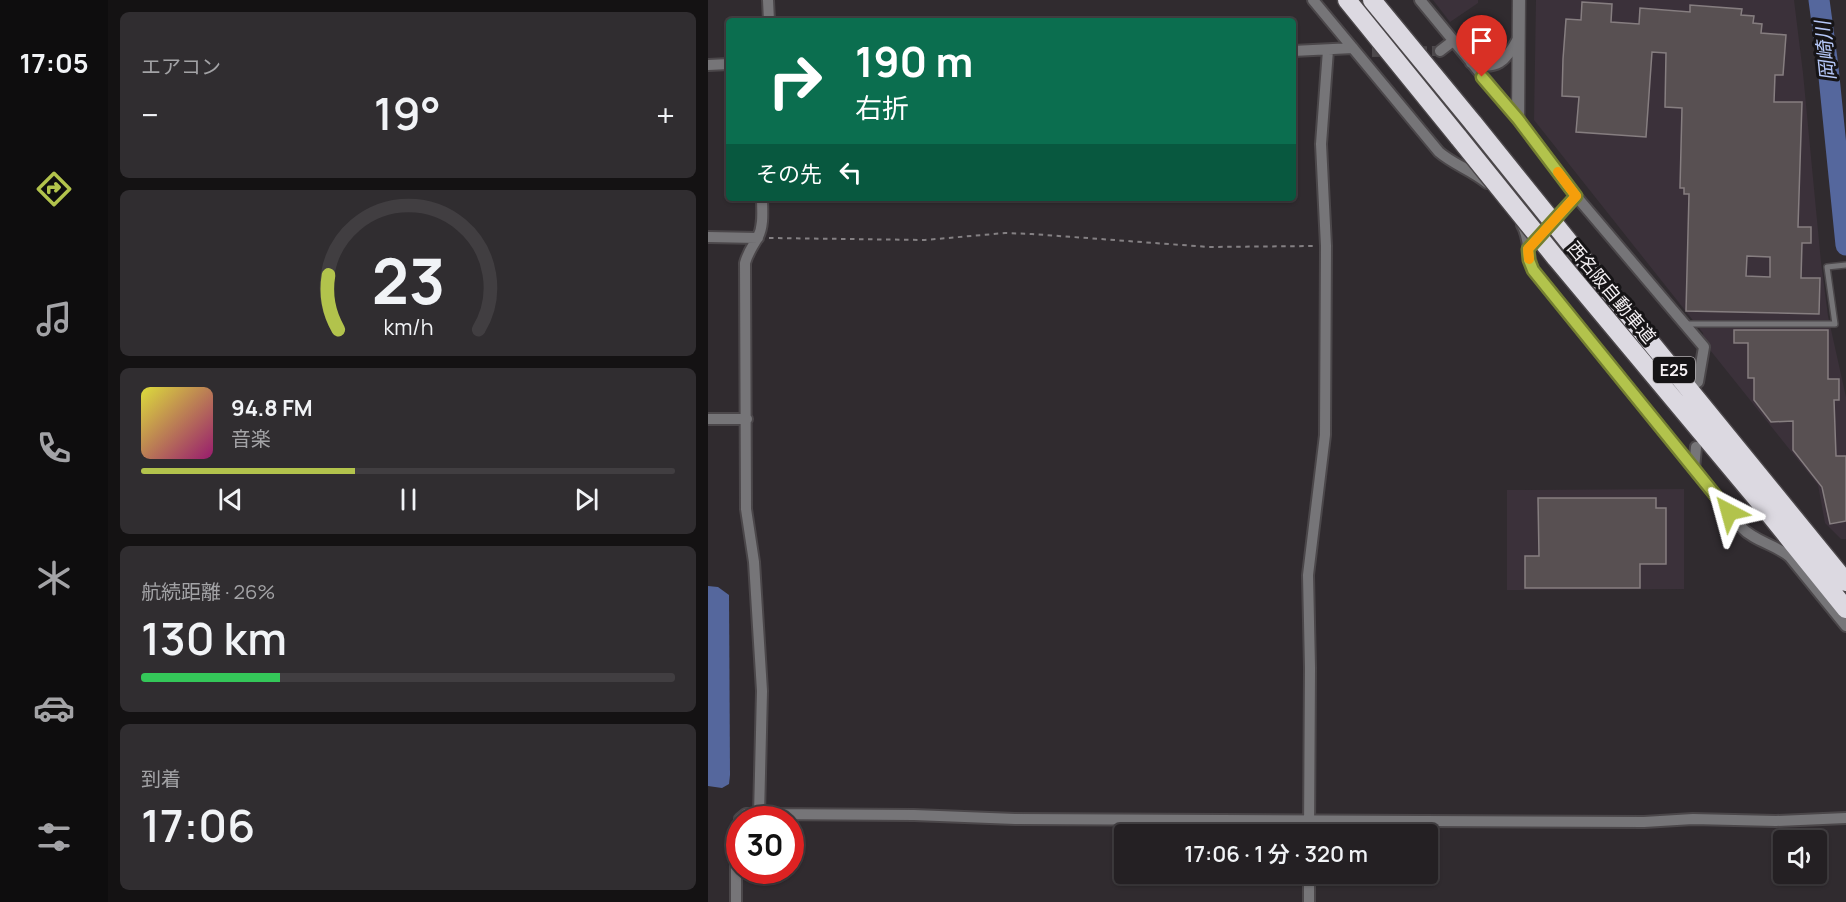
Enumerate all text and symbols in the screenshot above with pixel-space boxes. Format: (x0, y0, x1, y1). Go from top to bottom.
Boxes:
pin (1456, 15, 1507, 77)
water label: 岡崎川 (1808, 18, 1842, 82)
icon: arrive (1465, 24, 1498, 57)
text: 190 m (855, 32, 973, 90)
icon: right (756, 42, 834, 120)
text: 17:05 (19, 44, 89, 81)
text: エアコン (141, 53, 221, 80)
text: 19° (374, 82, 441, 144)
text: 右折 (855, 89, 909, 126)
text: − (141, 92, 159, 137)
text: + (656, 92, 675, 137)
icon: left (834, 156, 867, 189)
text: その先 (756, 159, 822, 189)
icon: directions (33, 168, 75, 210)
street label: 西名阪自動車道 (1562, 236, 1662, 348)
text: 23 (371, 237, 445, 323)
icon: music (33, 298, 75, 340)
text: km/h (383, 312, 433, 341)
road number: E25 (1653, 357, 1695, 383)
text: 94.8 FM (231, 393, 313, 423)
text: 音楽 (231, 425, 271, 452)
icon: phone (33, 427, 75, 469)
position arrow (1697, 480, 1761, 544)
icon: previous (214, 483, 247, 516)
icon: pause (392, 483, 425, 516)
icon: next (570, 483, 603, 516)
icon: climate (33, 557, 75, 599)
text: 航続距離 · 26% (141, 578, 275, 605)
text: 130 km (141, 607, 287, 669)
icon: car (33, 687, 75, 729)
text: 到着 (141, 765, 181, 792)
text: 17:06 (141, 794, 255, 856)
speed limit sign: 30 (726, 806, 804, 884)
icon: filters (33, 816, 75, 858)
map controls (1773, 830, 1827, 884)
button: sound (1773, 830, 1827, 884)
text: 17:06 · 1 分 · 320 m (1184, 839, 1368, 869)

